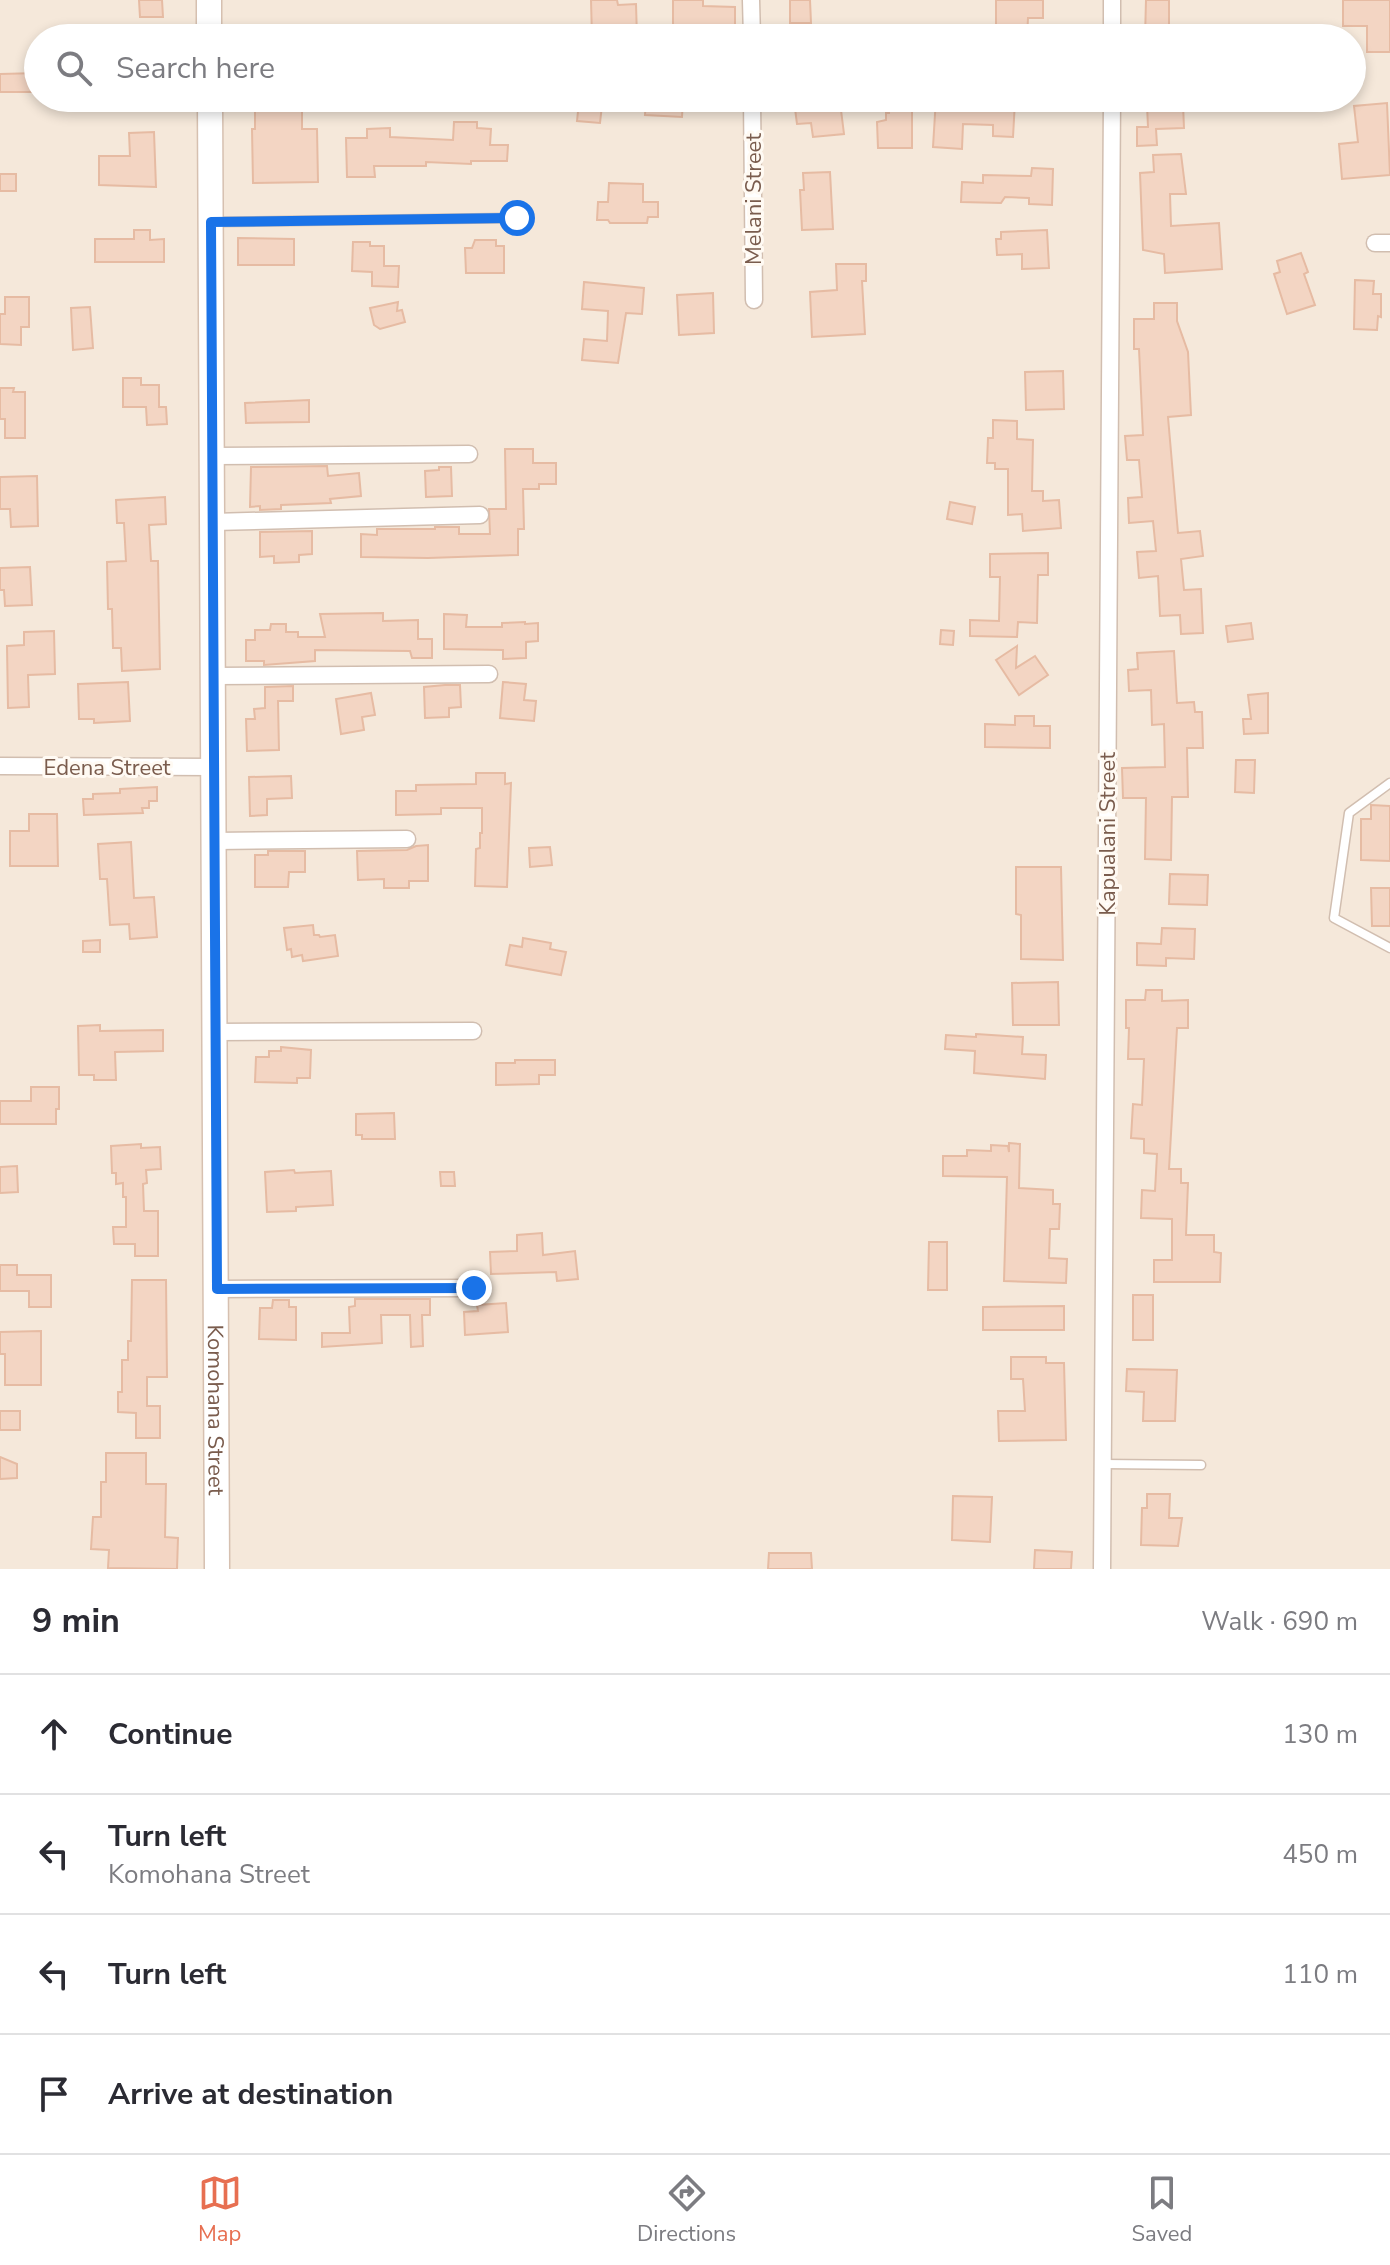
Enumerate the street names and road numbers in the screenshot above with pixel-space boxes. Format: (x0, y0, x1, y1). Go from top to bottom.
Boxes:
street label: Melani Street (739, 133, 769, 265)
street label: Kapualani Street (1093, 752, 1123, 916)
street label: Edena Street (43, 753, 171, 783)
street label: Komohana Street (200, 1324, 231, 1496)

